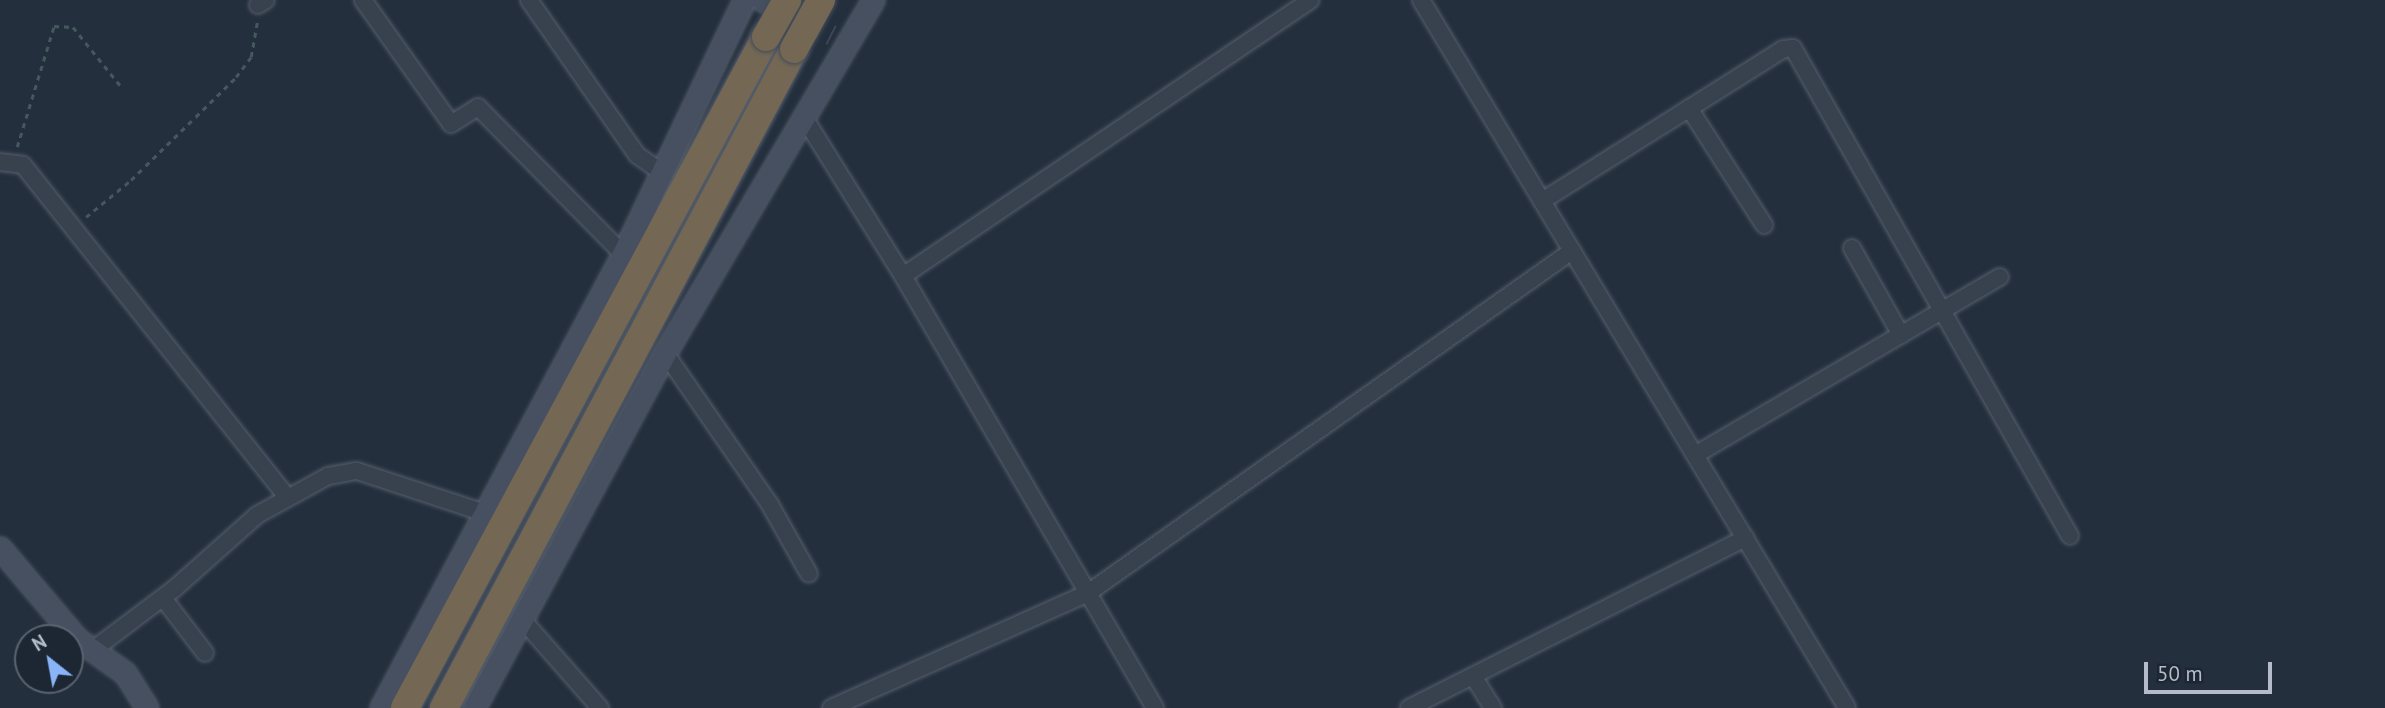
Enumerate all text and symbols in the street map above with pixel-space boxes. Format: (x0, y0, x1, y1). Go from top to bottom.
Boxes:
north arrow (14, 624, 84, 694)
text: N (28, 629, 51, 656)
scale bar (2147, 648, 2275, 692)
text: 50 m (2157, 660, 2203, 687)

